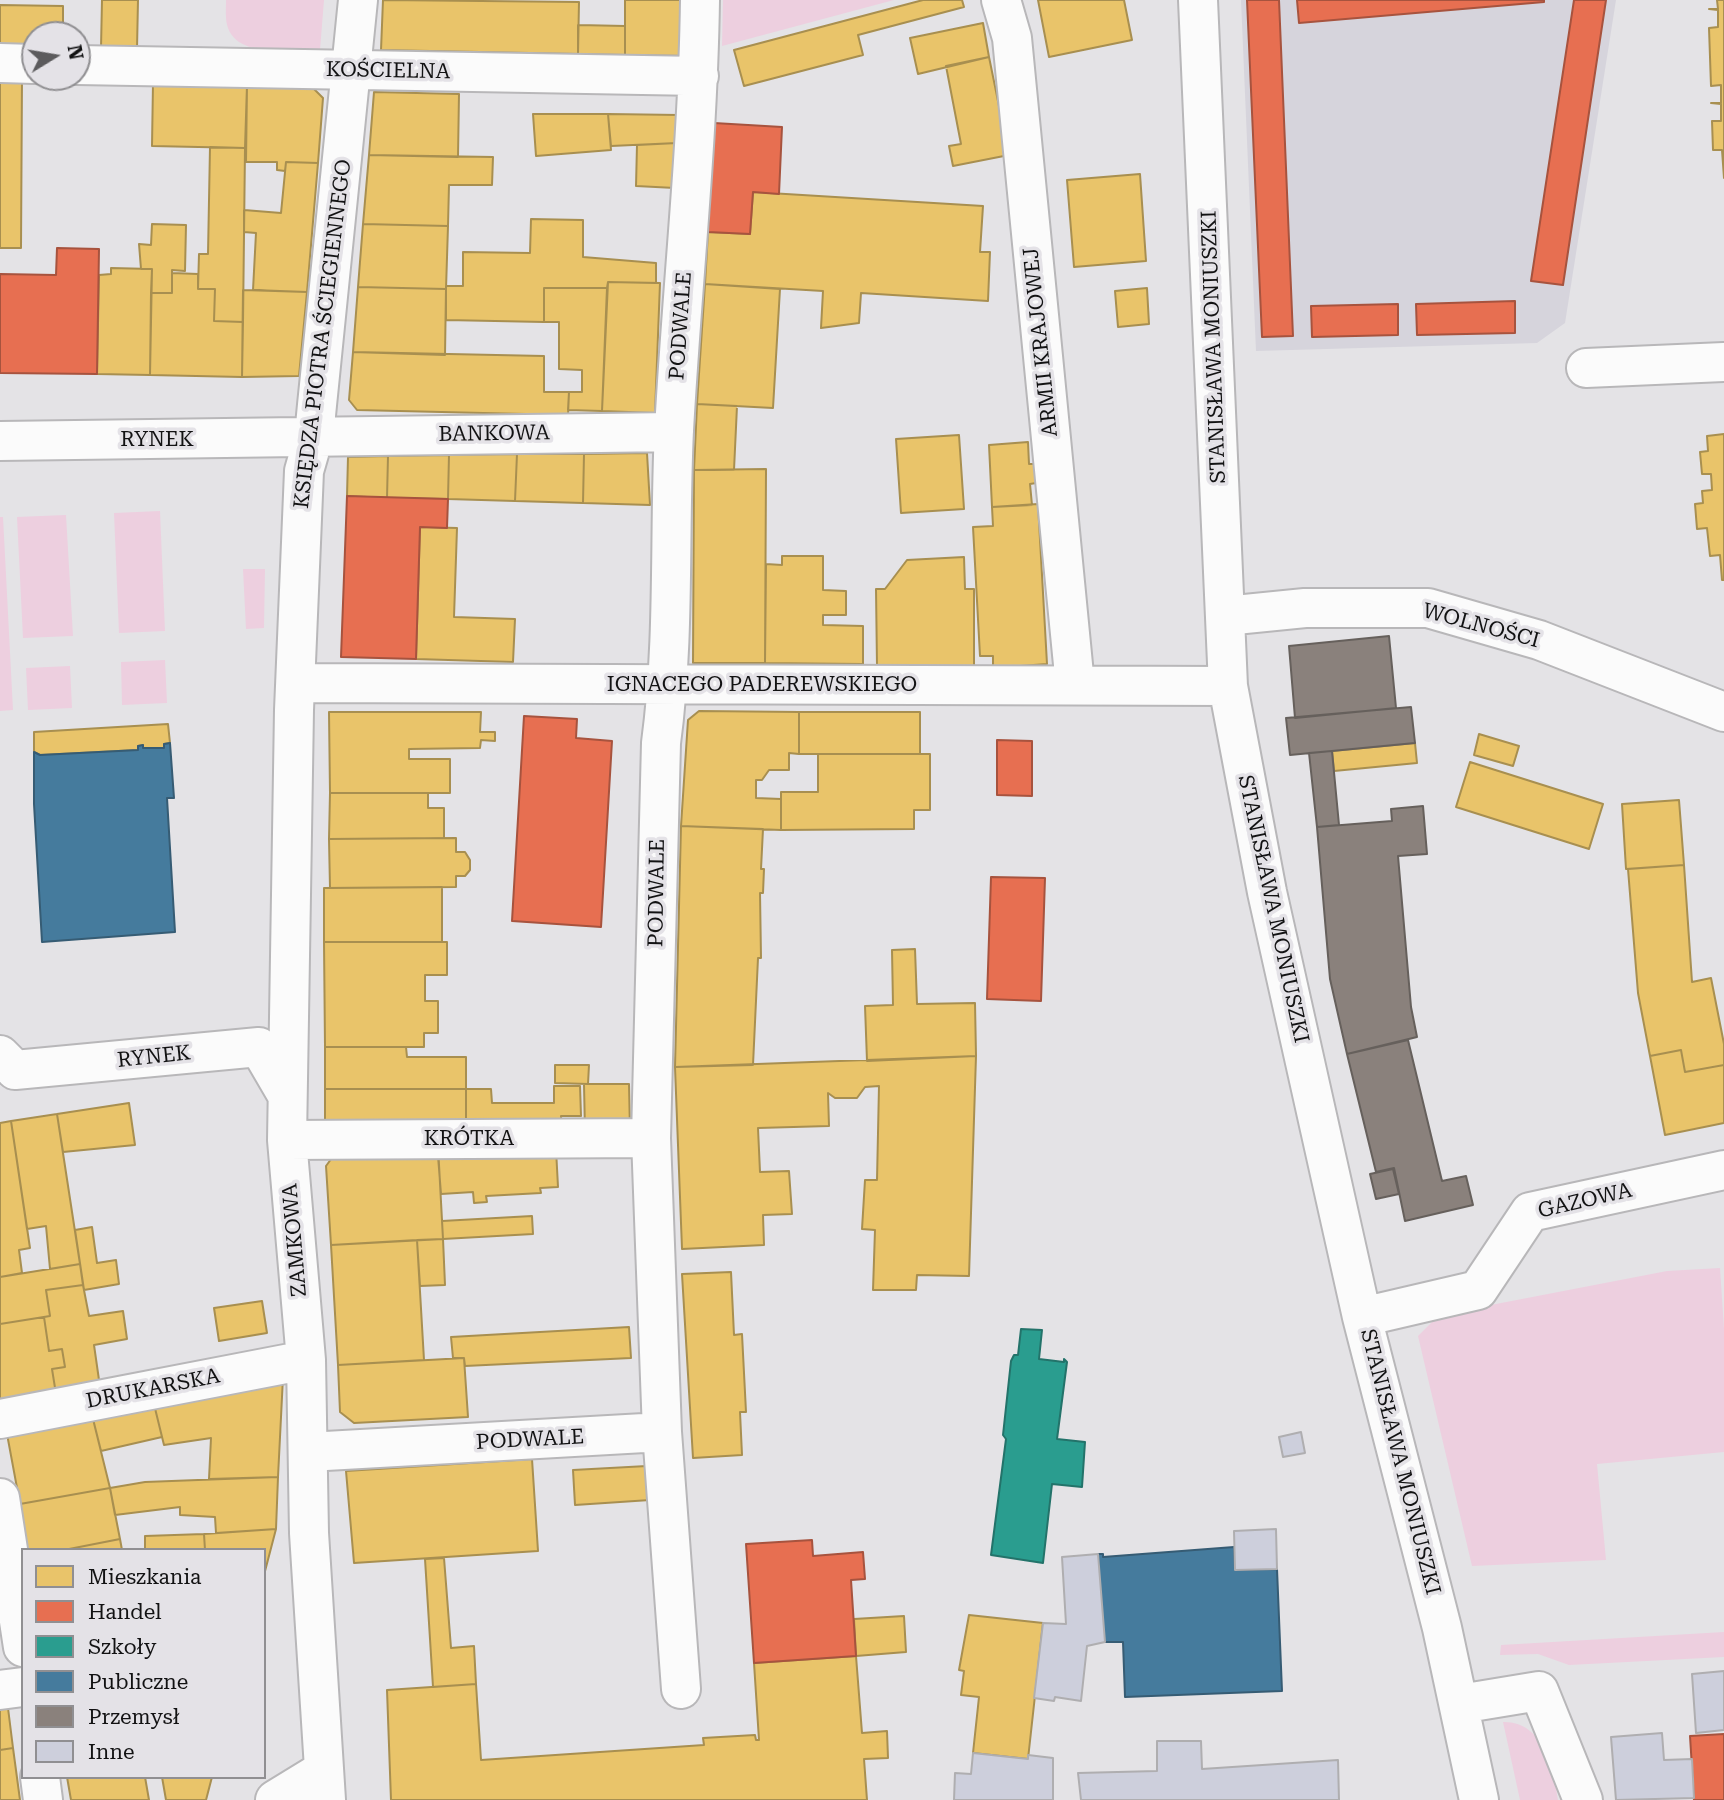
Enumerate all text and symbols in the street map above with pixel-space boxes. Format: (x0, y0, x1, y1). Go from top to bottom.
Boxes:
north arrow (21, 21, 91, 91)
text: N (62, 43, 88, 62)
street label: KOŚCIELNA (326, 57, 450, 85)
street label: KSIĘDZA PIOTRA ŚCIEGIENNEGO (289, 158, 357, 510)
street label: STANISŁAWA MONIUSZKI (1197, 210, 1231, 484)
street label: ARMII KRAJOWEJ (1019, 246, 1063, 438)
street label: PODWALE (665, 271, 697, 381)
street label: BANKOWA (438, 420, 550, 448)
street label: RYNEK (120, 427, 194, 453)
street label: WOLNOŚCI (1420, 598, 1542, 654)
street label: IGNACEGO PADEREWSKIEGO (607, 672, 917, 698)
street label: STANISŁAWA MONIUSZKI (1232, 773, 1314, 1045)
street label: PODWALE (643, 839, 671, 947)
street label: RYNEK (116, 1041, 192, 1073)
street label: KRÓTKA (424, 1126, 514, 1152)
street label: GAZOWA (1536, 1178, 1634, 1224)
street label: ZAMKOWA (277, 1182, 313, 1298)
street label: STANISŁAWA MONIUSZKI (1355, 1326, 1445, 1598)
street label: DRUKARSKA (84, 1364, 222, 1414)
street label: PODWALE (475, 1425, 585, 1455)
legend (21, 1548, 266, 1779)
text: Mieszkania (88, 1565, 201, 1589)
text: Handel (88, 1600, 161, 1624)
text: Szkoły (88, 1635, 156, 1659)
text: Publiczne (88, 1670, 188, 1694)
text: Przemysł (88, 1705, 179, 1729)
text: Inne (88, 1740, 135, 1764)

